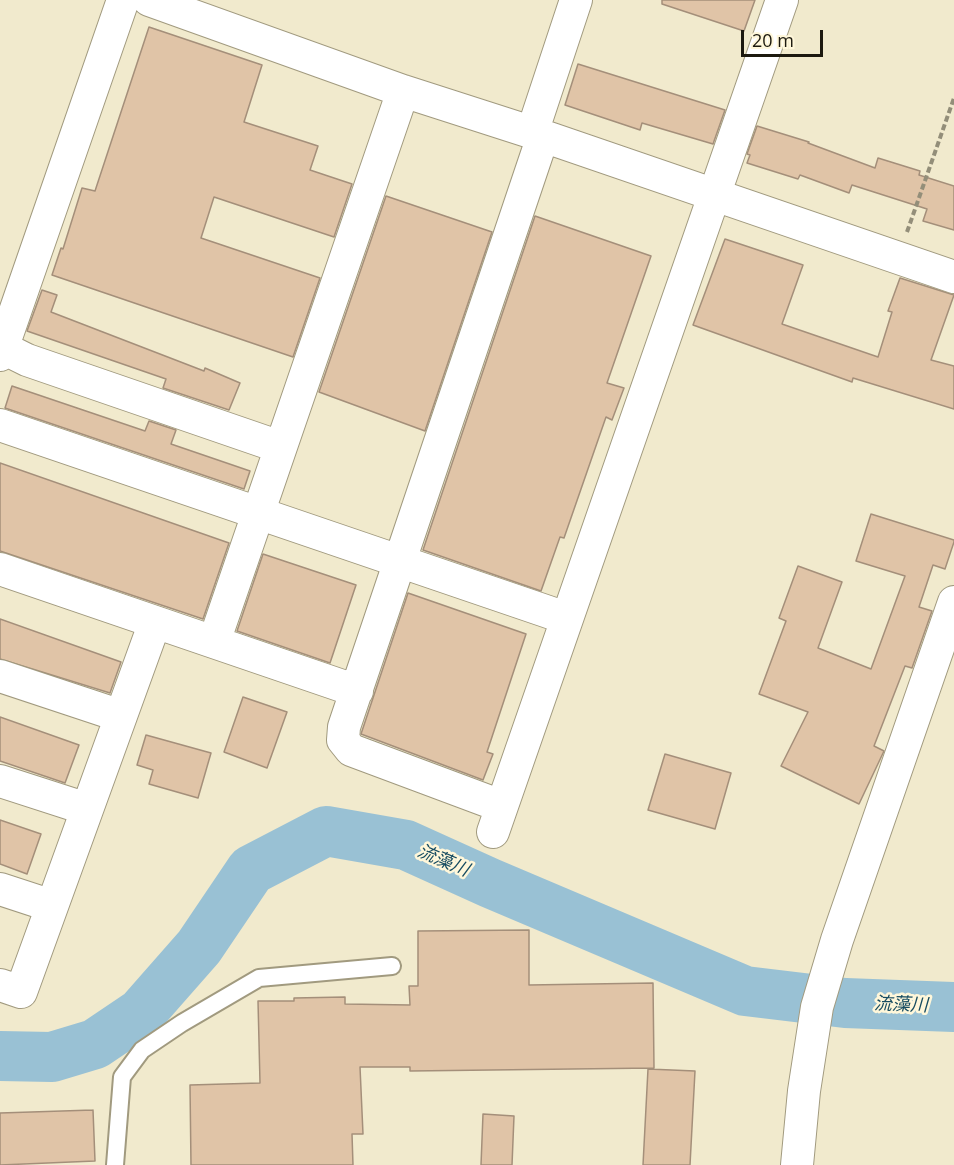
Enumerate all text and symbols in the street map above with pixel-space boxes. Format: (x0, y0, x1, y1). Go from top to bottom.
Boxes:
scale bar (744, 18, 826, 56)
text: 20 m (752, 28, 794, 52)
water label: 流藻川 (414, 841, 472, 881)
water label: 流藻川 (874, 993, 928, 1017)

